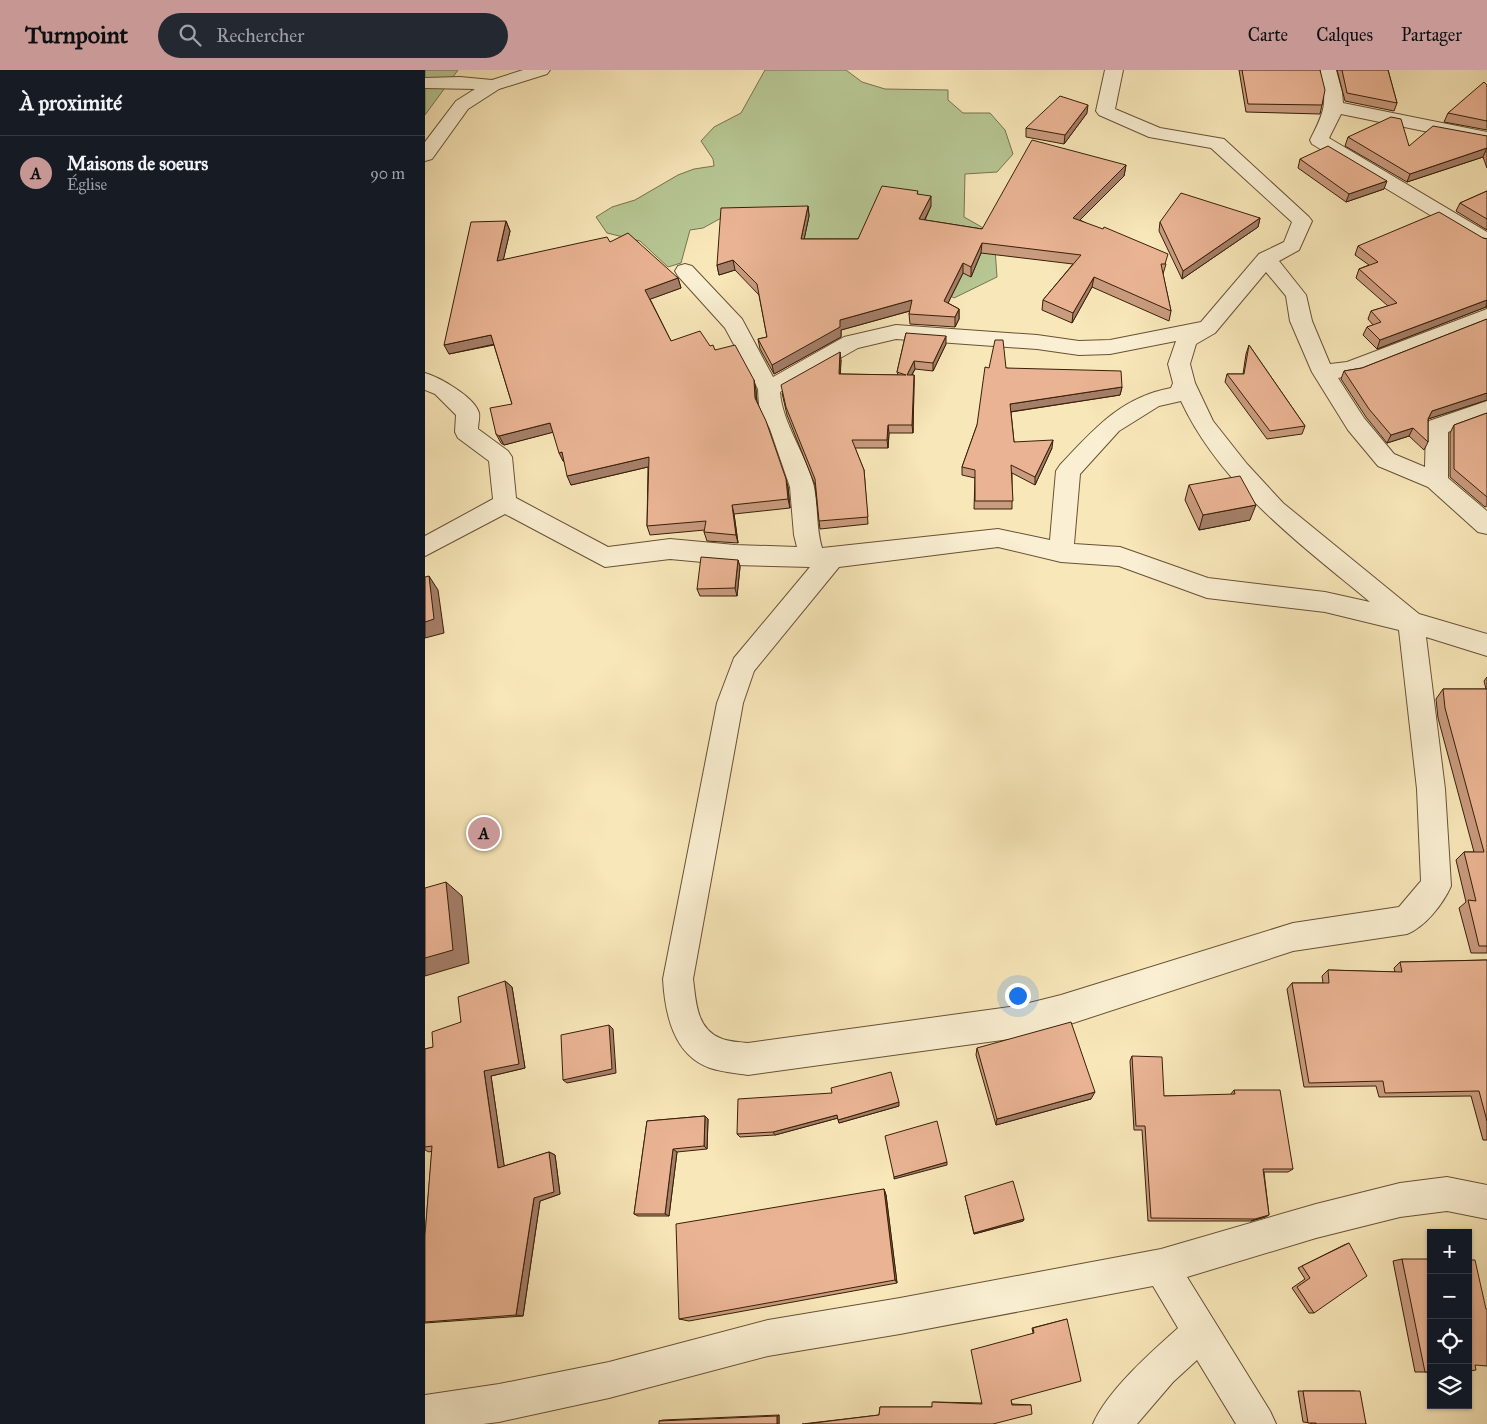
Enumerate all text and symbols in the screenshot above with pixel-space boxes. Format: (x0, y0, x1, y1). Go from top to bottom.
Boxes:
search box (158, 13, 508, 58)
text: Turnpoint (25, 20, 128, 50)
icon: search (176, 21, 204, 49)
text: Rechercher (216, 24, 304, 47)
text: Carte (1248, 24, 1288, 46)
text: Calques (1316, 24, 1373, 46)
text: Partager (1401, 24, 1462, 46)
text: À proximité (20, 90, 122, 116)
text: Maisons de soeurs (67, 152, 208, 175)
text: A (31, 164, 41, 183)
text: 90 m (370, 164, 405, 183)
text: Église (67, 175, 107, 194)
pin: A (468, 814, 500, 852)
your location (1005, 983, 1031, 1009)
map controls (1427, 1229, 1472, 1409)
button: + (1427, 1229, 1472, 1274)
button: − (1427, 1274, 1472, 1319)
button: locate (1427, 1319, 1472, 1364)
button: layers (1427, 1364, 1472, 1409)

